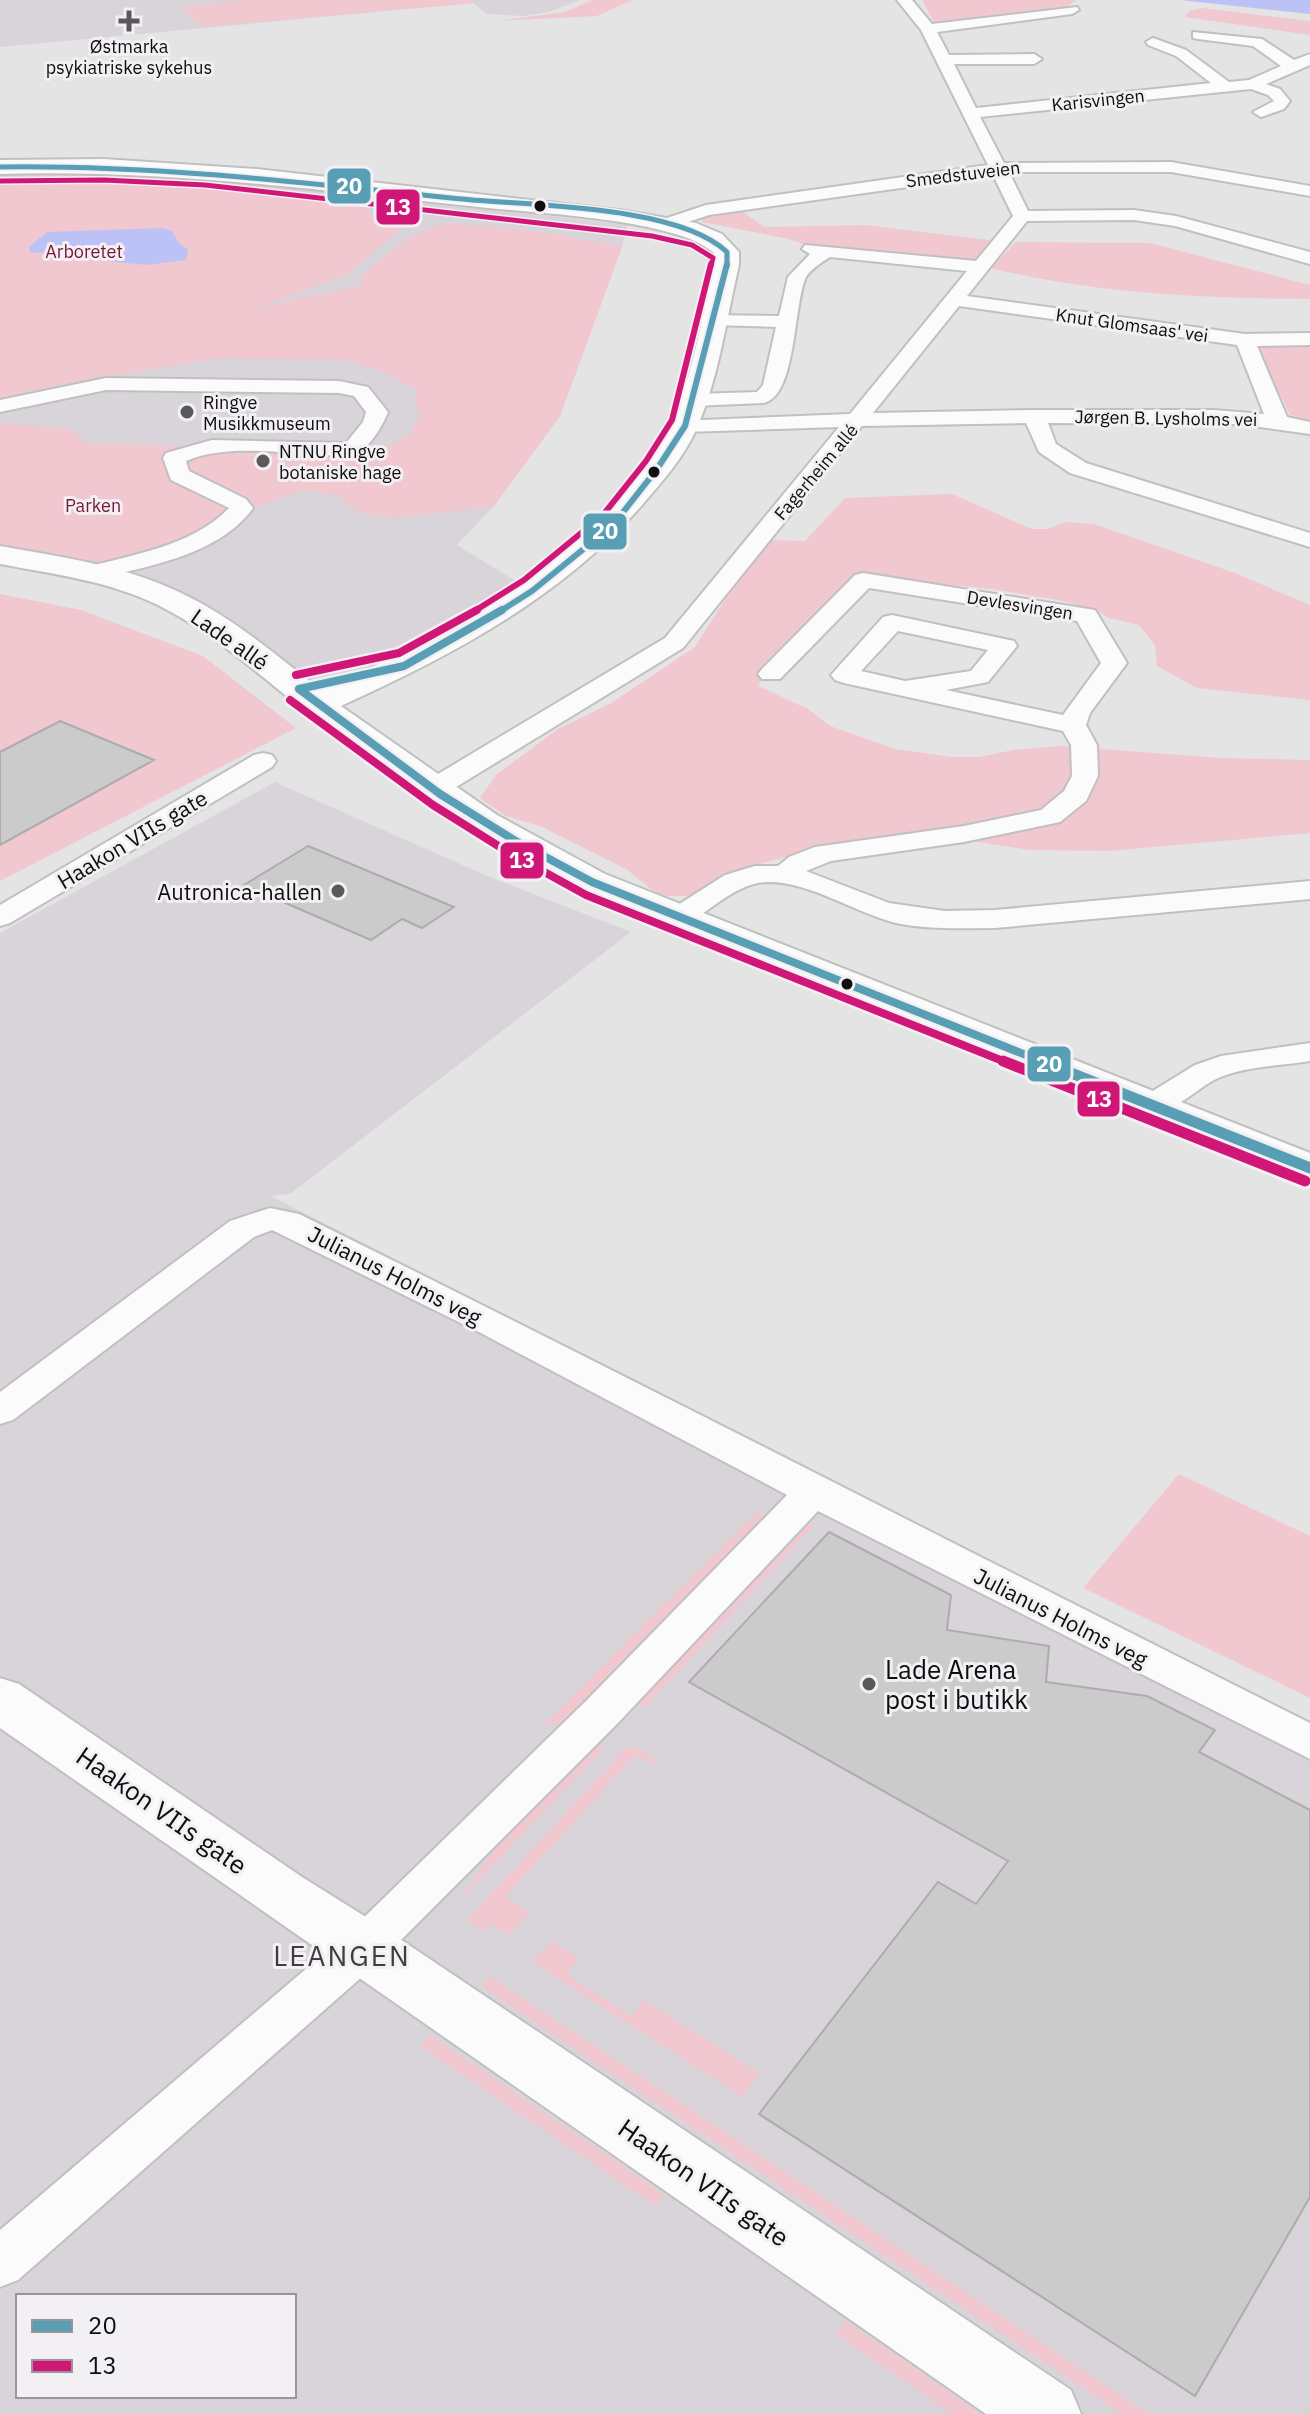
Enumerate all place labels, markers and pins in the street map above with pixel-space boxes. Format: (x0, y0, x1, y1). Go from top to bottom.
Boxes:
marker: Østmarka psykiatriske sykehus (118, 10, 140, 32)
place label: Østmarka psykiatriske sykehus (46, 35, 212, 79)
unlabelled marker (532, 198, 548, 214)
place label: Ringve Musikkmuseum (203, 391, 331, 435)
marker: Ringve Musikkmuseum (178, 403, 196, 421)
place label: NTNU Ringve botaniske hage (279, 440, 401, 484)
marker: NTNU Ringve botaniske hage (254, 452, 272, 470)
unlabelled marker (646, 464, 662, 480)
place label: Autronica-hallen (157, 877, 322, 906)
marker: Autronica-hallen (329, 882, 347, 900)
unlabelled marker (839, 976, 855, 992)
place label: Lade Arena post i butikk (885, 1652, 1028, 1716)
marker: Lade Arena post i butikk (860, 1675, 878, 1693)

